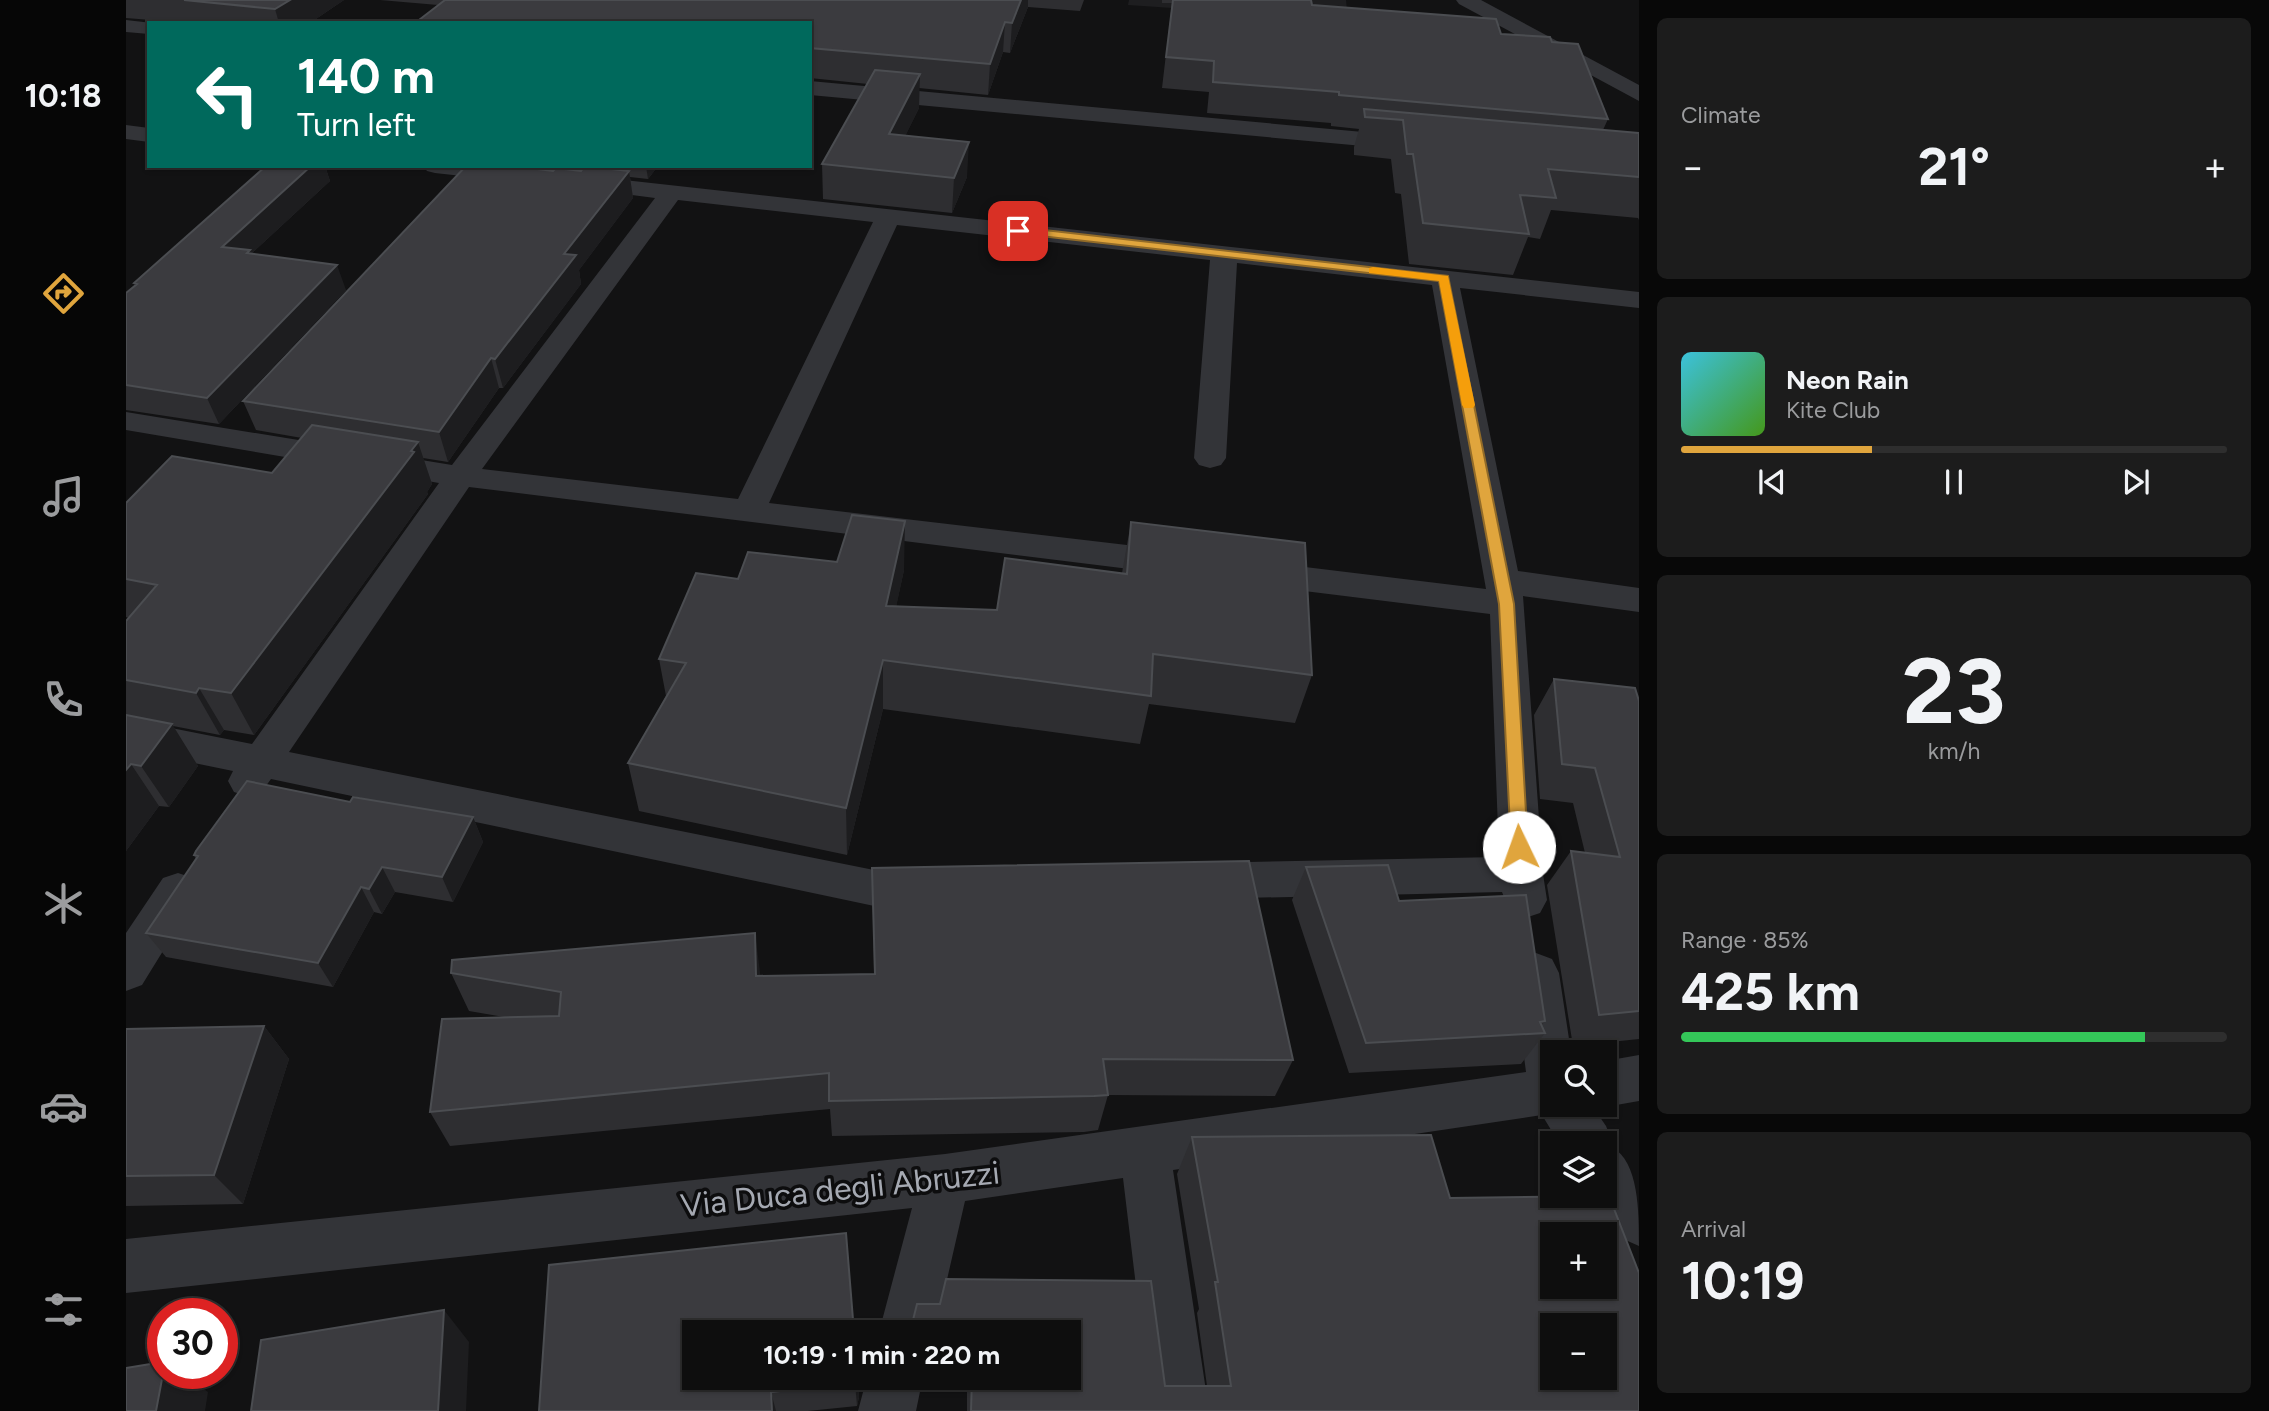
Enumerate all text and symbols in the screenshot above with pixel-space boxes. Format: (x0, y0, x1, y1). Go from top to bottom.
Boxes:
text: 140 m (297, 46, 435, 105)
icon: left (182, 49, 273, 140)
text: 10:18 (25, 77, 101, 115)
text: Climate (1681, 101, 1760, 129)
text: Turn left (297, 106, 416, 144)
text: 21° (1918, 136, 1990, 198)
text: − (1681, 144, 1705, 190)
text: + (2203, 144, 2227, 190)
pin (988, 201, 1048, 261)
icon: arrive (999, 212, 1037, 250)
icon: directions (39, 269, 88, 318)
text: Neon Rain (1786, 364, 1909, 396)
text: Kite Club (1786, 396, 1880, 424)
icon: previous (1753, 463, 1791, 501)
icon: pause (1935, 463, 1973, 501)
icon: next (2117, 463, 2155, 501)
icon: music (39, 472, 88, 521)
text: 23 (1902, 637, 2006, 746)
icon: phone (39, 675, 88, 724)
text: km/h (1928, 737, 1980, 765)
position arrow (1482, 810, 1556, 884)
icon: climate (39, 879, 88, 928)
text: Range · 85% (1681, 926, 1809, 954)
text: 425 km (1681, 961, 1860, 1023)
map controls (1540, 1040, 1617, 1390)
button: search (1540, 1040, 1617, 1117)
icon: car (39, 1082, 88, 1131)
button: layers (1540, 1131, 1617, 1208)
street label: Via Duca degli Abruzzi (679, 1153, 1001, 1225)
text: Arrival (1681, 1215, 1746, 1243)
button: + (1540, 1222, 1617, 1299)
text: 10:19 (1681, 1250, 1804, 1312)
icon: filters (39, 1285, 88, 1334)
speed limit sign: 30 (147, 1298, 238, 1389)
button: − (1540, 1313, 1617, 1390)
text: 10:19 · 1 min · 220 m (763, 1339, 1000, 1371)

